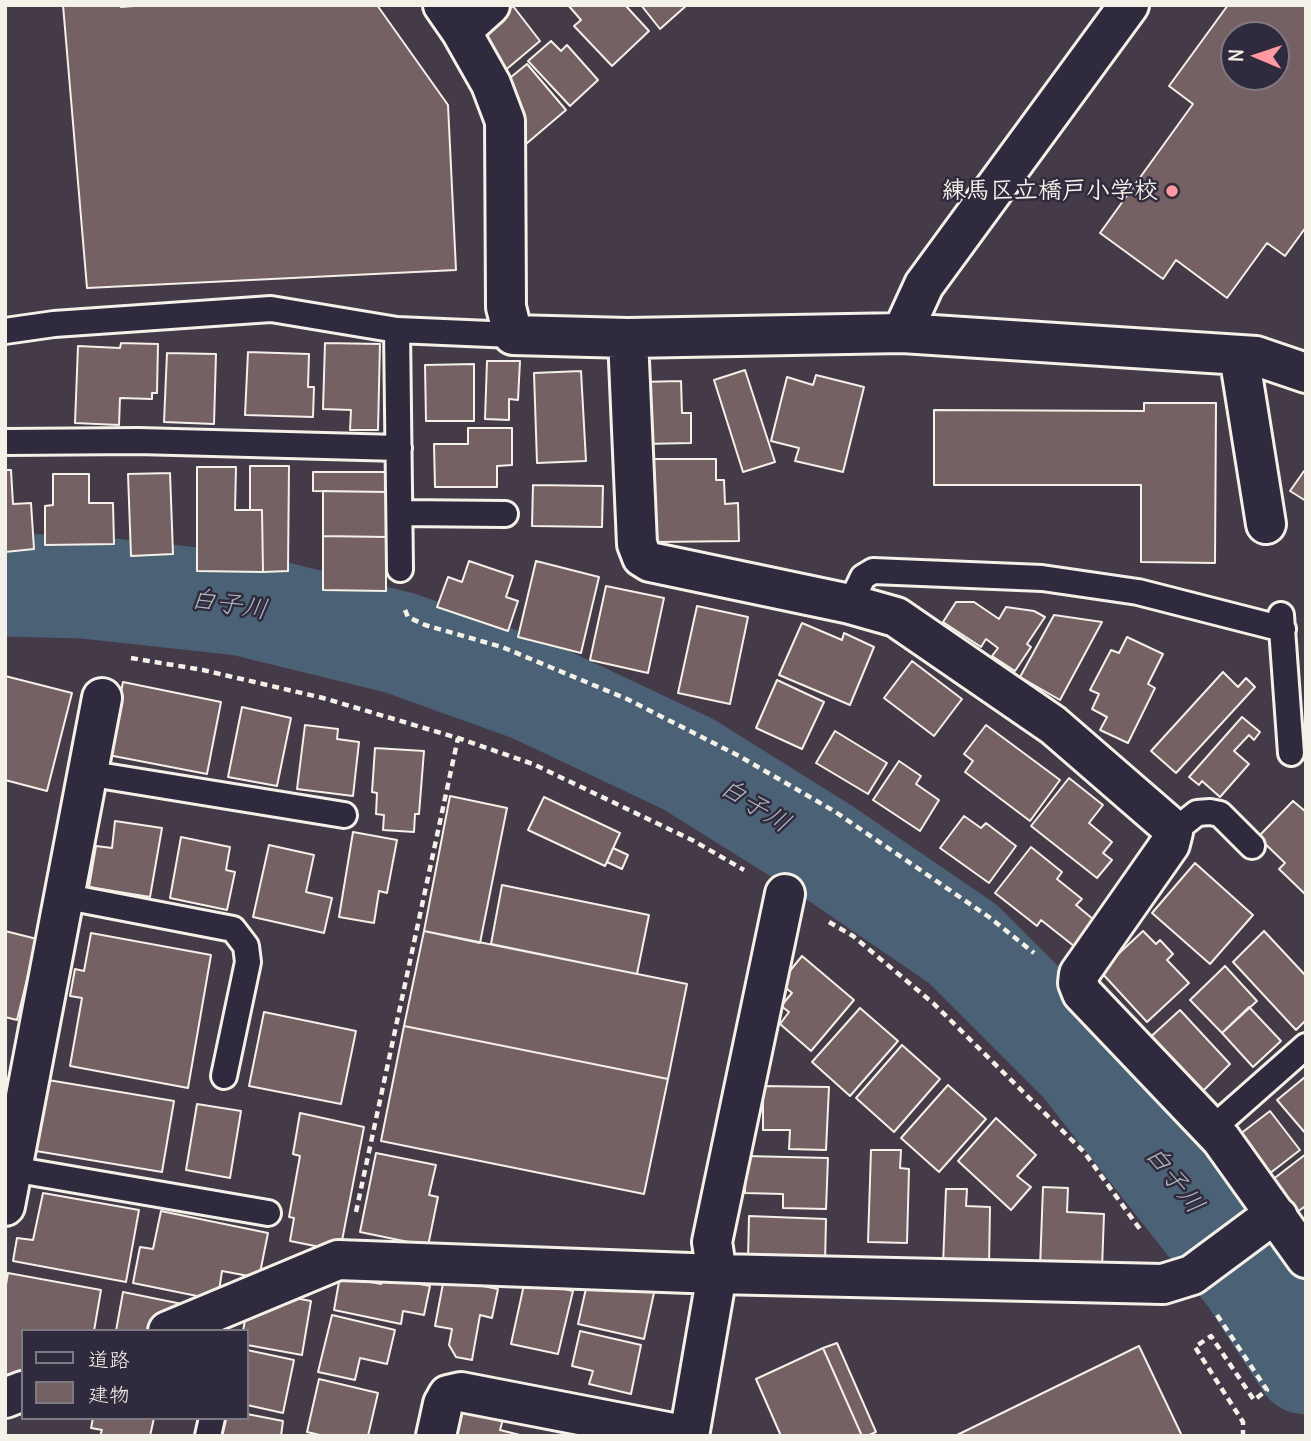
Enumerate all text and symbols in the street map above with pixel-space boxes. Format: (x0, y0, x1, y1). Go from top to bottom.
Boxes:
north arrow (1220, 21, 1290, 91)
text: N (1224, 48, 1248, 62)
place label: 練馬区立橋戸小学校 (942, 177, 1158, 205)
marker: 練馬区立橋戸小学校 (1164, 183, 1180, 199)
water label: 白子川 (188, 583, 270, 627)
water label: 白子川 (714, 772, 796, 840)
water label: 白子川 (1138, 1140, 1210, 1220)
legend (21, 1329, 248, 1420)
text: 道路 (88, 1346, 130, 1373)
text: 建物 (88, 1381, 130, 1408)

